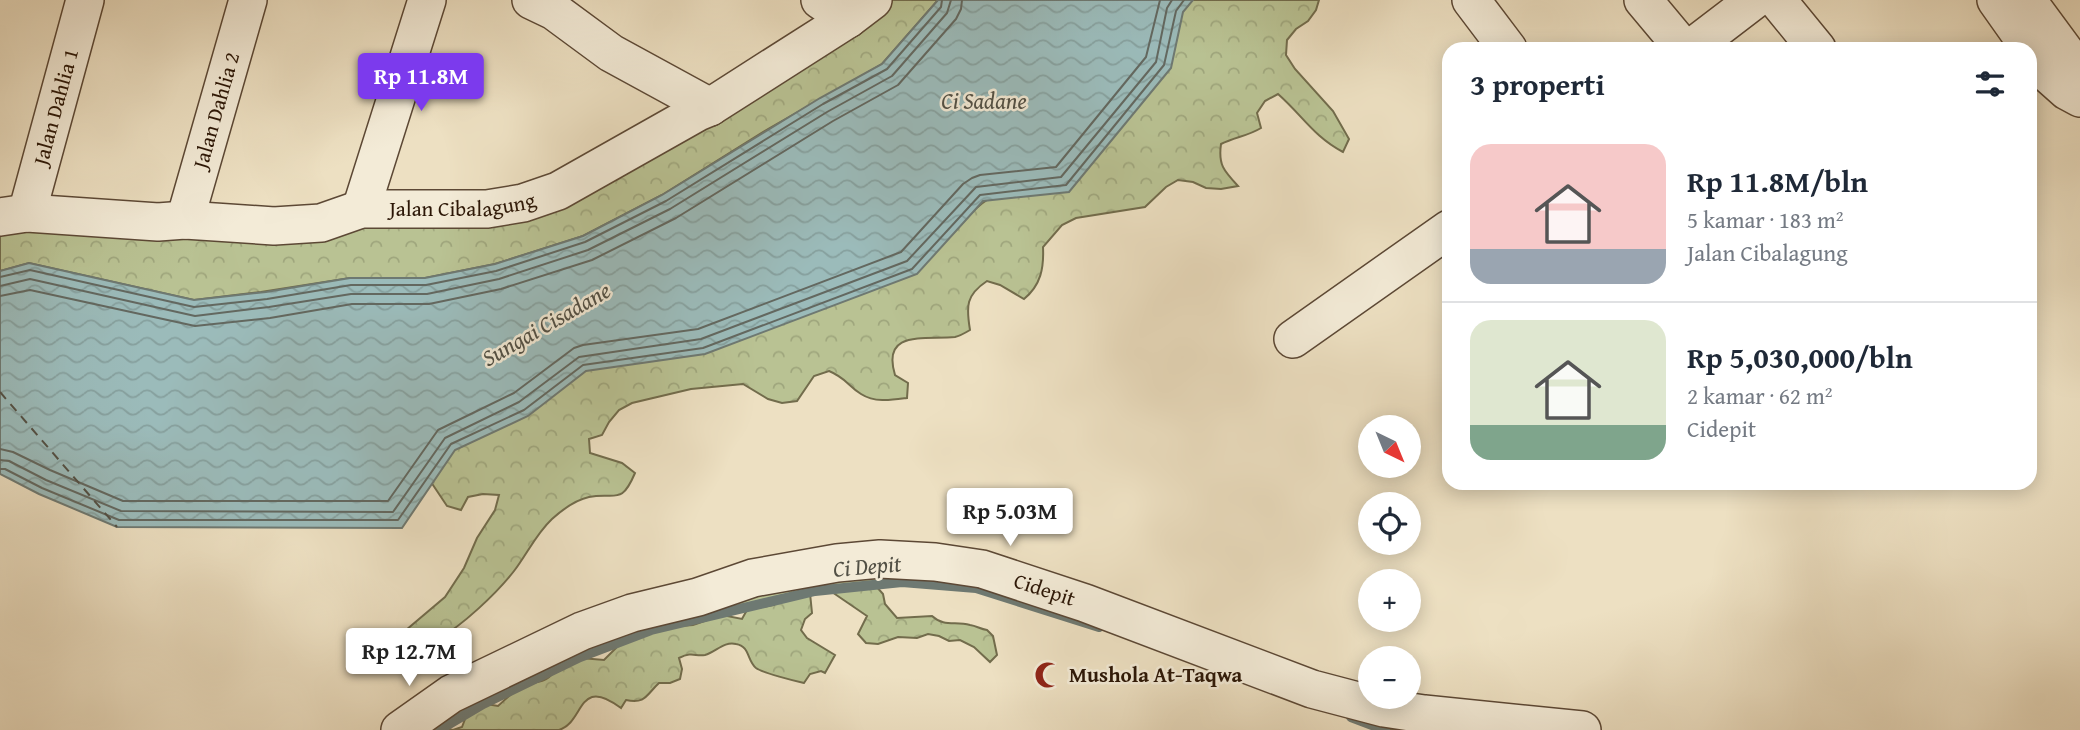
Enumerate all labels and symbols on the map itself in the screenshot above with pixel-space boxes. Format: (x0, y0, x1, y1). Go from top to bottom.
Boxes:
street label: Jalan Dahlia 1 (24, 45, 86, 172)
street label: Jalan Dahlia 2 (184, 48, 247, 175)
pin: Rp 11.8M (349, 54, 493, 113)
water label: Ci Sadane (941, 84, 1027, 117)
street label: Jalan Cibalagung (386, 184, 540, 225)
water label: Sungai Cisadane (475, 273, 616, 374)
north arrow (1358, 415, 1421, 478)
pin: Rp 5.03M (938, 489, 1082, 548)
water label: Ci Depit (832, 546, 903, 585)
street label: Cidepit (1010, 565, 1080, 614)
pin: Rp 12.7M (337, 628, 481, 688)
place label: Mushola At-Taqwa (1069, 659, 1242, 690)
mosque icon: Mushola At-Taqwa (1033, 660, 1063, 690)

